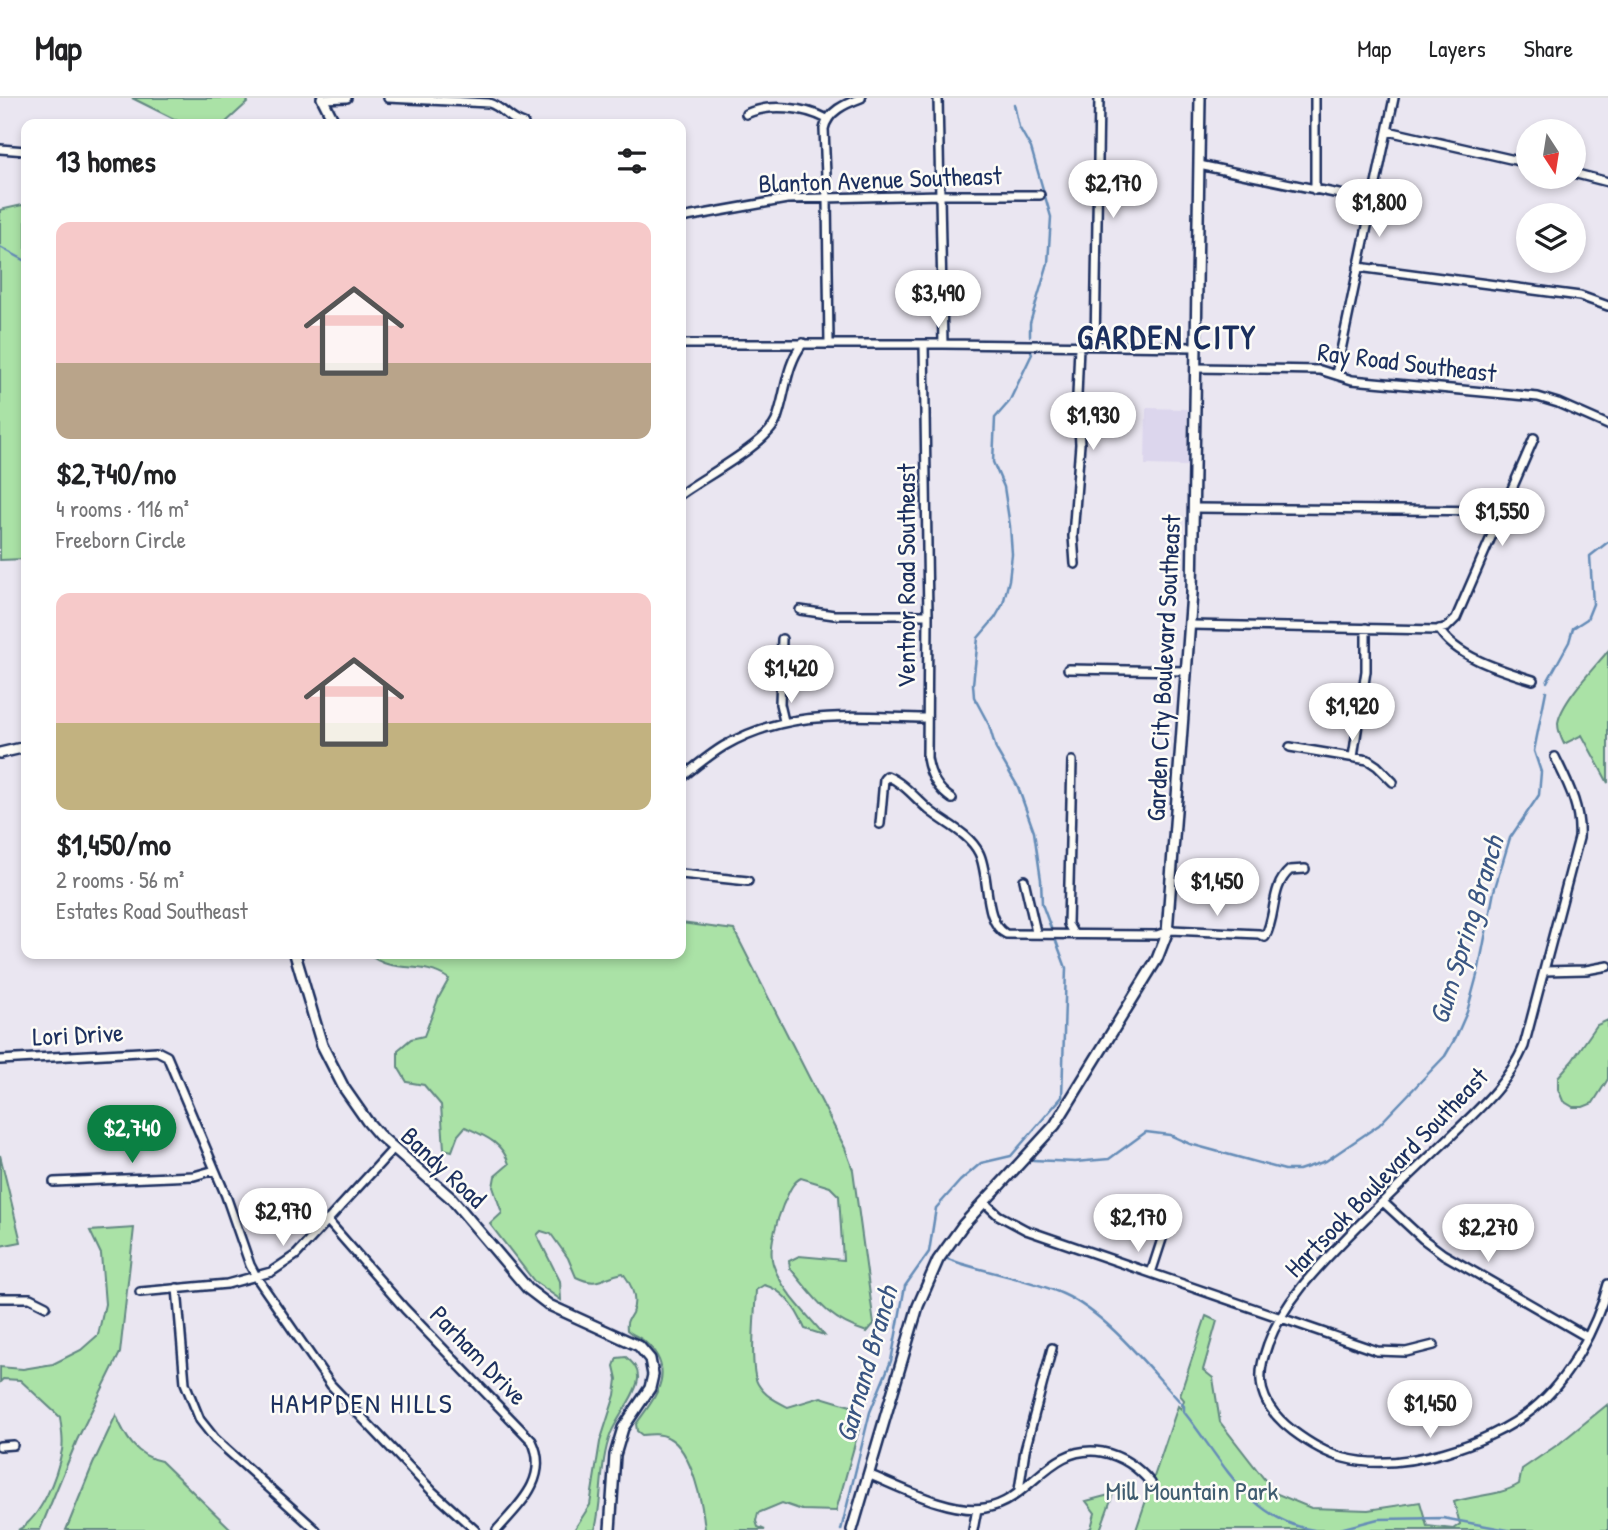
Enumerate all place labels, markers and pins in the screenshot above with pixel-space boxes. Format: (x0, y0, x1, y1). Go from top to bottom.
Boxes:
pin: $2,170 (1056, 160, 1170, 220)
pin: $1,800 (1322, 180, 1436, 239)
pin: $3,490 (881, 271, 995, 330)
pin: $1,930 (1036, 392, 1150, 452)
pin: $1,550 (1445, 489, 1559, 548)
pin: $1,420 (734, 646, 848, 705)
pin: $1,920 (1295, 684, 1409, 743)
pin: $1,450 (1160, 858, 1274, 918)
pin: $2,740 (75, 1105, 189, 1165)
pin: $2,970 (226, 1188, 340, 1248)
pin: $2,170 (1081, 1194, 1195, 1254)
pin: $2,270 (1431, 1204, 1545, 1264)
pin: $1,450 (1373, 1380, 1487, 1440)

